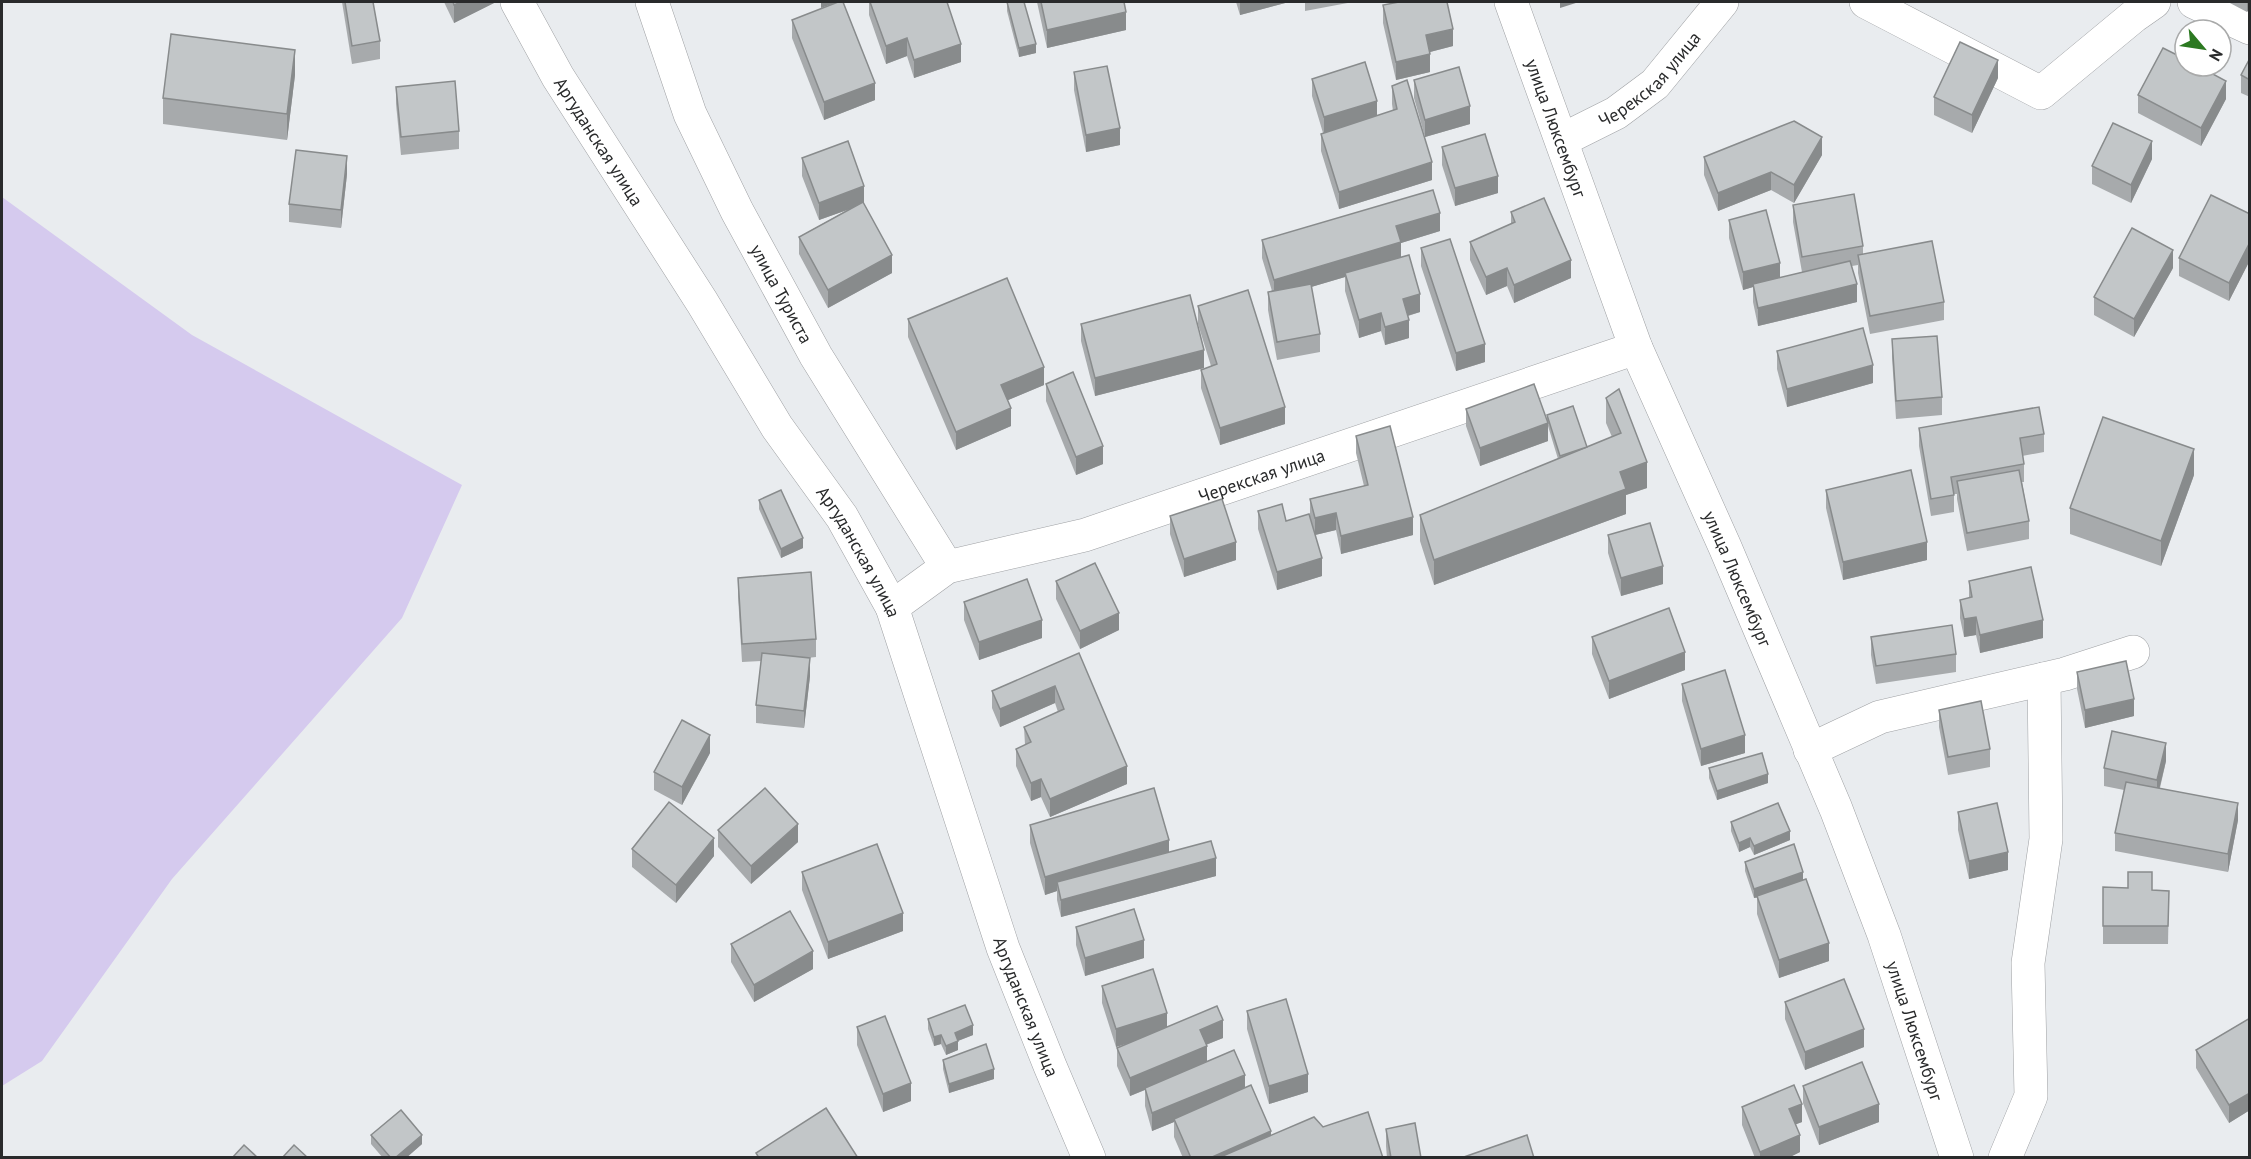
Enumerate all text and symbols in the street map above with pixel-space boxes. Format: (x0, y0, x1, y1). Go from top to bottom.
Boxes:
north arrow (2173, 18, 2233, 78)
street label: Черекская улица (1594, 26, 1705, 132)
text: N (2205, 46, 2227, 65)
street label: улица Люксембург (1521, 56, 1592, 201)
street label: Аргуданская улица (550, 73, 649, 210)
street label: улица Туриста (746, 240, 818, 347)
street label: Черекская улица (1195, 443, 1328, 507)
street label: Аргуданская улица (812, 481, 906, 620)
street label: улица Люксембург (1699, 507, 1777, 650)
street label: Аргуданская улица (989, 934, 1065, 1080)
street label: улица Люксембург (1882, 958, 1949, 1104)

